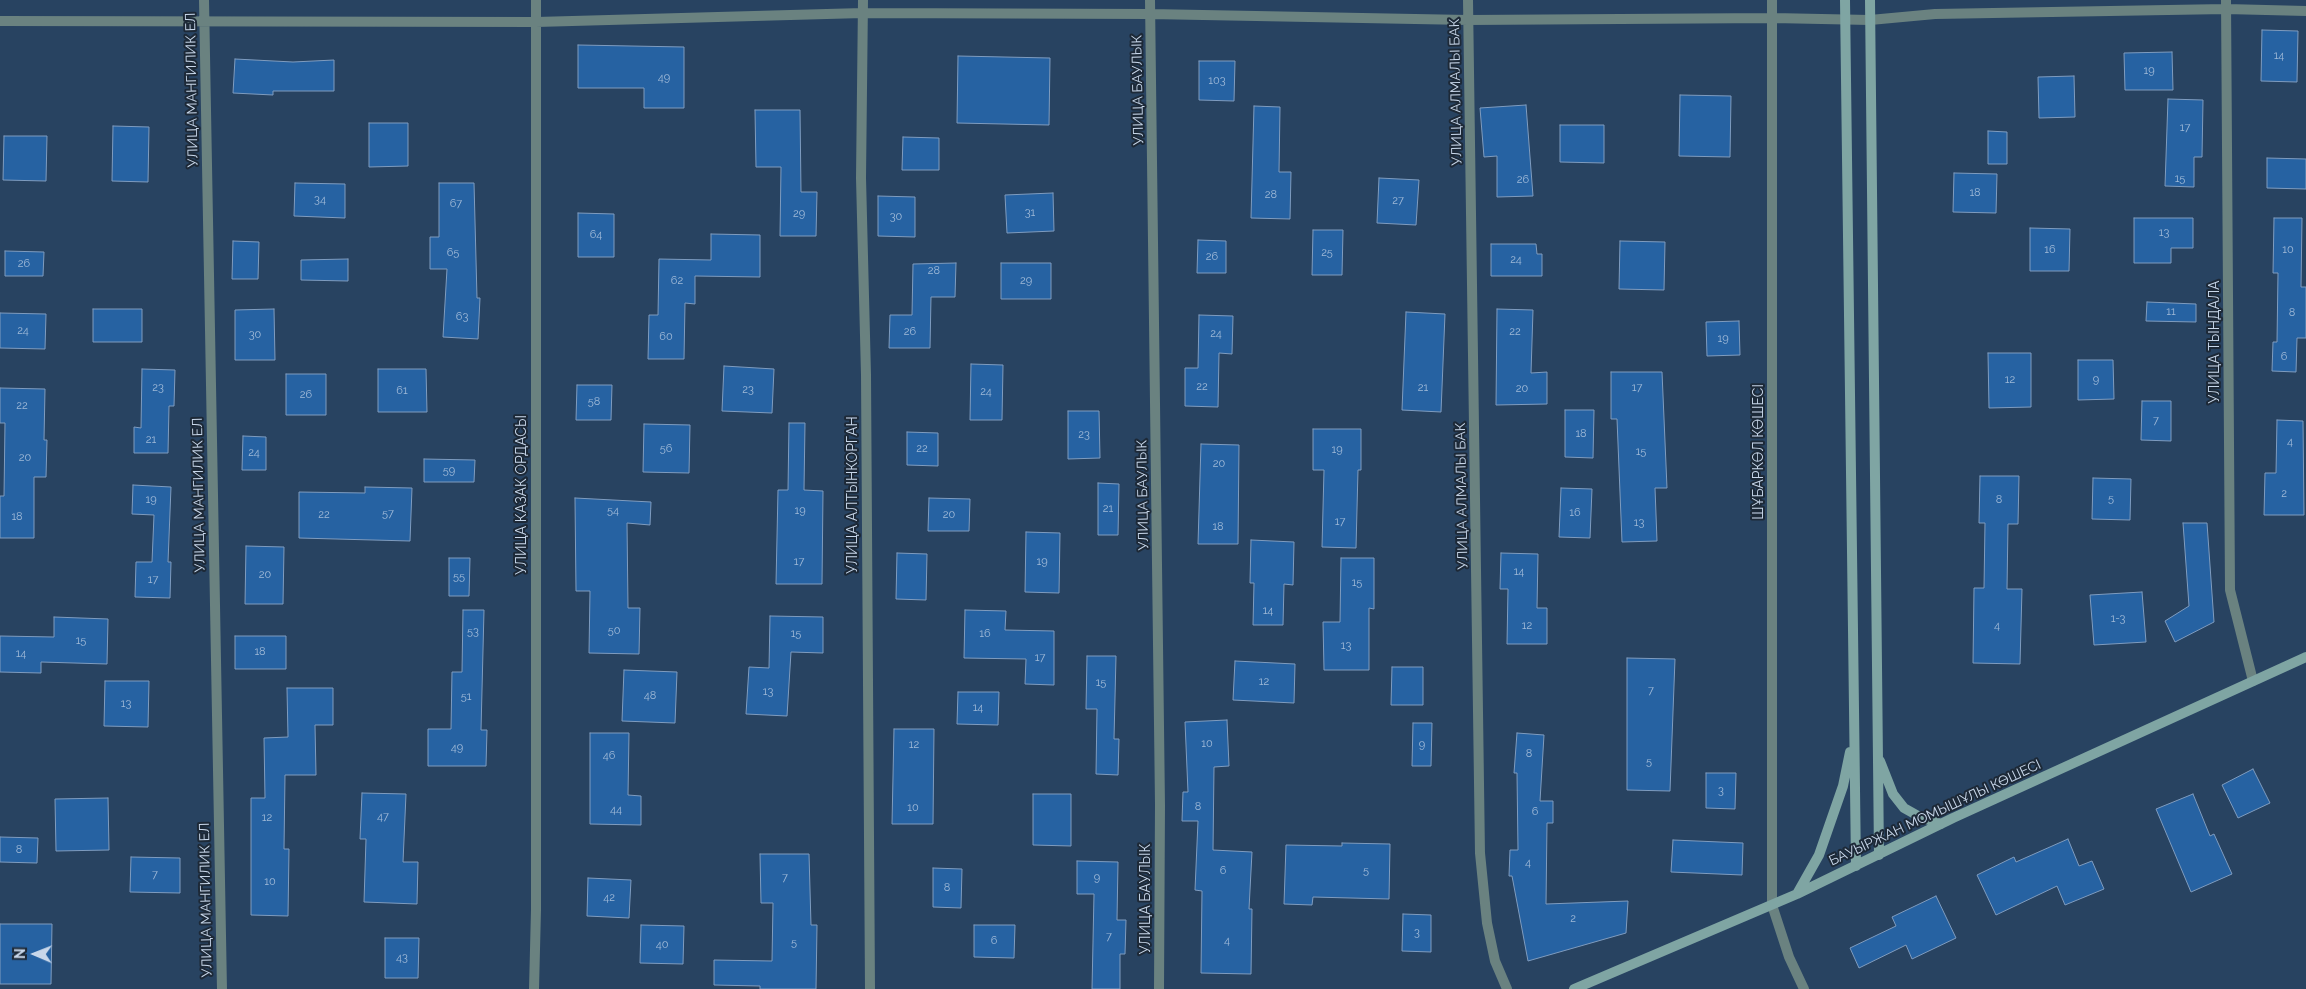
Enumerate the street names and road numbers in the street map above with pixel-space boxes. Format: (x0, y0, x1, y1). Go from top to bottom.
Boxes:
street label: УЛИЦА МАНГИЛИК ЕЛ (182, 13, 202, 167)
street label: УЛИЦА АЛМАЛЫ БАК (1446, 18, 1466, 166)
street label: УЛИЦА БАУЛЫК (1129, 34, 1147, 146)
street label: УЛИЦА ТЫНДАЛА (2207, 280, 2223, 404)
street label: ШҰБАРКӨЛ КӨШЕСІ (1751, 384, 1767, 520)
street label: УЛИЦА КАЗАК ОРДАСЫ (514, 415, 530, 575)
street label: УЛИЦА АЛТЫНКОРГАН (845, 416, 861, 574)
street label: УЛИЦА МАНГИЛИК ЕЛ (189, 418, 209, 572)
street label: УЛИЦА АЛМАЛЫ БАК (1452, 422, 1472, 570)
street label: УЛИЦА БАУЛЫК (1134, 439, 1152, 551)
street label: БАУЫРЖАН МОМЫШҰЛЫ КӨШЕСІ (1826, 756, 2044, 870)
street label: УЛИЦА МАНГИЛИК ЕЛ (196, 823, 216, 977)
street label: УЛИЦА БАУЛЫК (1138, 844, 1154, 954)

